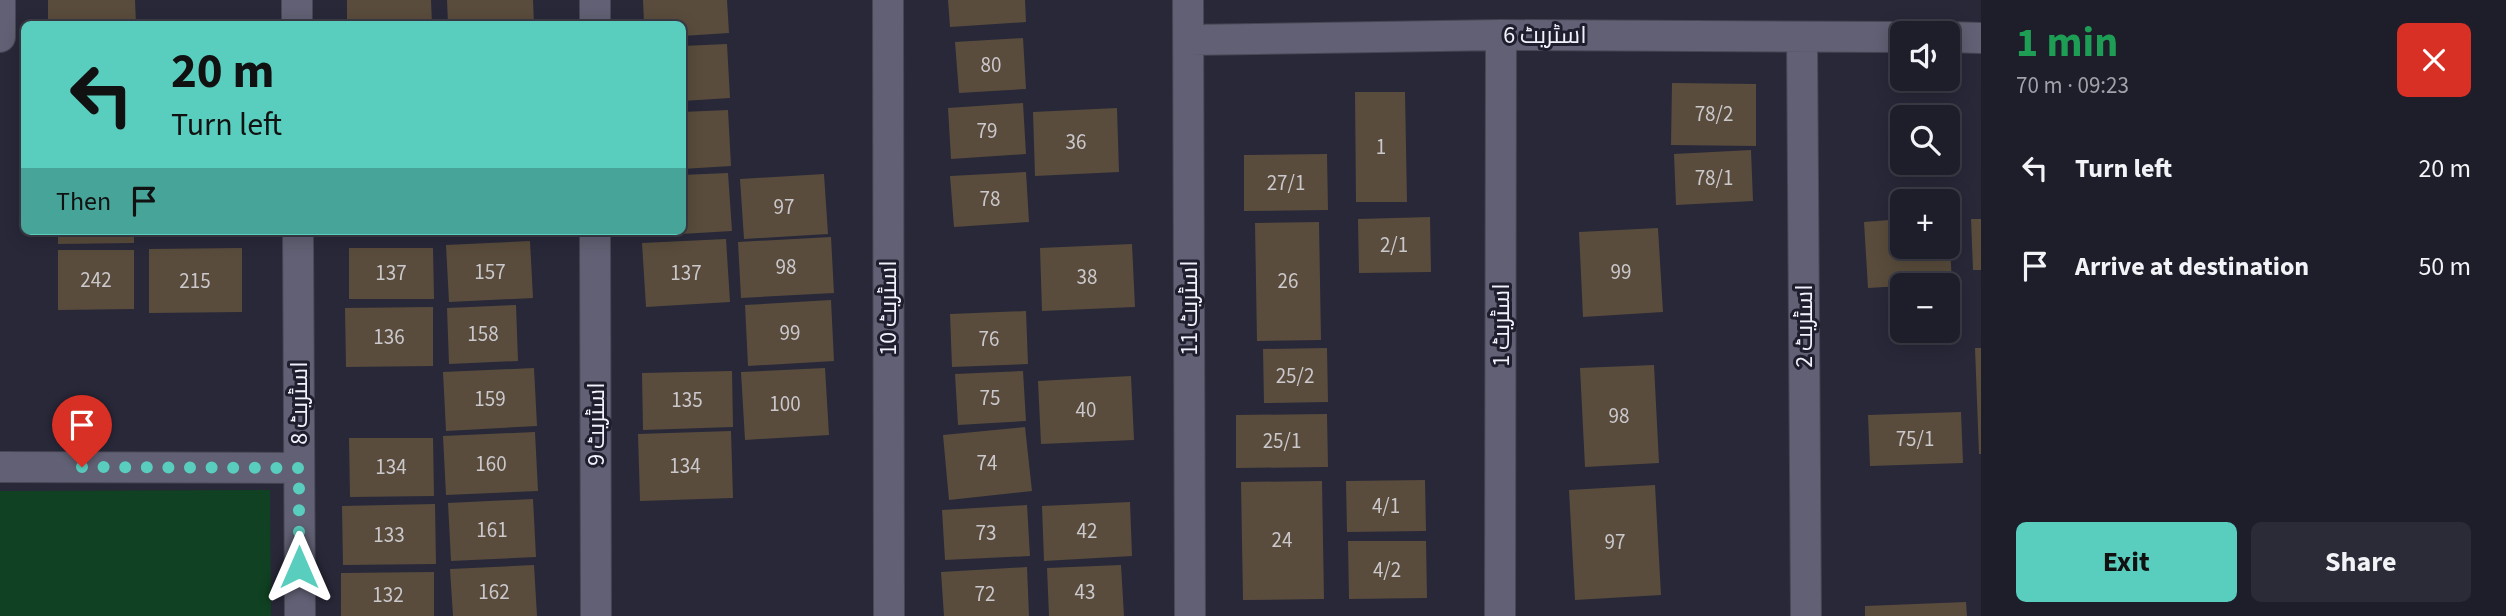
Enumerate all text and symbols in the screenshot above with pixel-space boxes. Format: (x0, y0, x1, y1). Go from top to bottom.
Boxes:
text: 1 min (2016, 13, 2118, 73)
street label: اسٹریٹ 6 (1503, 18, 1587, 53)
map controls (1890, 21, 1960, 343)
button: sound (1890, 21, 1960, 91)
button: close (2397, 23, 2471, 97)
text: 20 m (171, 37, 275, 107)
icon: left (56, 49, 147, 140)
house number: 80 (981, 50, 1001, 80)
text: 70 m · 09:23 (2016, 69, 2129, 102)
house number: 78/2 (1695, 99, 1733, 129)
text: Turn left (171, 102, 282, 148)
button: search (1890, 105, 1960, 175)
house number: 79 (977, 116, 997, 146)
house number: 36 (1066, 127, 1086, 157)
house number: 1 (1376, 132, 1386, 162)
icon: left (2016, 149, 2054, 187)
text: Turn left (2075, 150, 2172, 187)
text: 20 m (2418, 150, 2471, 187)
house number: 78/1 (1695, 163, 1733, 193)
house number: 27/1 (1267, 168, 1305, 198)
icon: arrive (125, 182, 163, 220)
text: Then (56, 183, 111, 220)
house number: 78 (980, 184, 1000, 214)
button: + (1890, 189, 1960, 259)
house number: 97 (774, 192, 794, 222)
house number: 2/1 (1380, 230, 1408, 260)
icon: arrive (2016, 247, 2054, 285)
text: Arrive at destination (2075, 248, 2309, 285)
text: 50 m (2418, 248, 2471, 285)
house number: 98 (776, 252, 796, 282)
house number: 157 (474, 257, 506, 287)
house number: 99 (1611, 257, 1631, 287)
house number: 137 (375, 258, 407, 288)
house number: 137 (670, 258, 702, 288)
street label: اسٹریٹ 10 (871, 260, 906, 356)
street label: اسٹریٹ 11 (1172, 260, 1207, 356)
house number: 38 (1077, 262, 1097, 292)
house number: 242 (80, 265, 112, 295)
house number: 215 (179, 266, 211, 296)
house number: 26 (1278, 266, 1298, 296)
button: − (1890, 273, 1960, 343)
street label: اسٹریٹ 1 (1484, 283, 1519, 367)
street label: اسٹریٹ 2 (1787, 284, 1822, 368)
house number: 99 (780, 318, 800, 348)
house number: 158 (467, 319, 499, 349)
house number: 136 (373, 322, 405, 352)
house number: 76 (979, 324, 999, 354)
street label: اسٹریٹ 8 (282, 361, 317, 445)
house number: 25/2 (1276, 361, 1314, 391)
street label: اسٹریٹ 9 (579, 382, 614, 466)
house number: 75 (980, 383, 1000, 413)
house number: 159 (474, 384, 506, 414)
house number: 135 (671, 385, 703, 415)
house number: 100 (769, 389, 801, 419)
pin (52, 395, 112, 467)
house number: 40 (1076, 395, 1096, 425)
house number: 98 (1609, 401, 1629, 431)
icon: arrive (63, 406, 101, 444)
house number: 75/1 (1896, 424, 1934, 454)
house number: 25/1 (1263, 426, 1301, 456)
house number: 74 (977, 448, 997, 478)
house number: 160 (475, 449, 507, 479)
house number: 134 (669, 451, 701, 481)
house number: 134 (375, 452, 407, 482)
house number: 4/1 (1372, 491, 1400, 521)
house number: 161 (476, 515, 508, 545)
house number: 42 (1077, 516, 1097, 546)
house number: 73 (976, 518, 996, 548)
house number: 133 (373, 520, 405, 550)
button: Exit (2016, 522, 2237, 602)
button: Share (2251, 522, 2471, 602)
house number: 24 (1272, 525, 1292, 555)
house number: 97 (1605, 527, 1625, 557)
position arrow (262, 530, 336, 604)
house number: 4/2 (1373, 555, 1401, 585)
house number: 162 (478, 577, 510, 607)
house number: 43 (1075, 577, 1095, 607)
house number: 72 (975, 579, 995, 609)
house number: 132 (372, 580, 404, 610)

